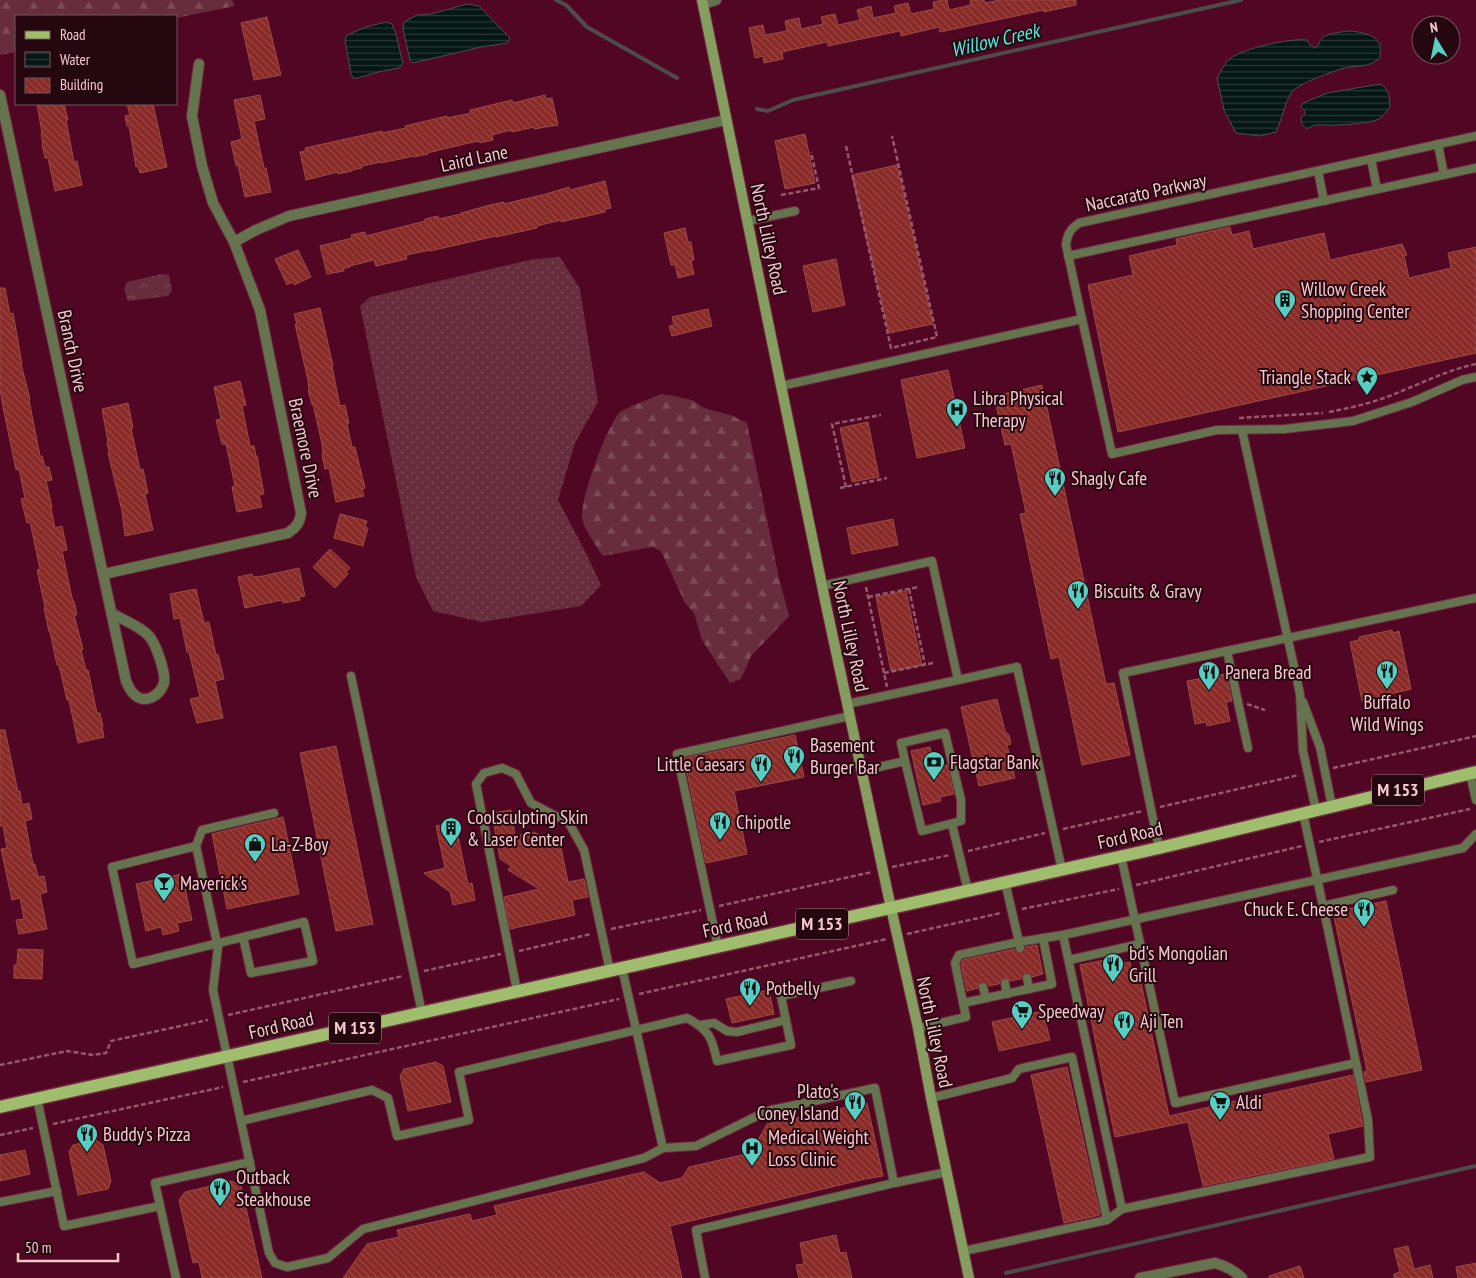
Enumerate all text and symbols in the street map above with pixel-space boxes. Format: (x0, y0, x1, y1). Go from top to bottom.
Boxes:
legend (15, 15, 178, 105)
north arrow (1411, 15, 1461, 65)
water label: Willow Creek (948, 17, 1044, 63)
text: N (1428, 18, 1439, 37)
text: Road (60, 25, 86, 44)
text: Water (60, 50, 91, 69)
text: Building (60, 75, 103, 94)
street label: Laird Lane (438, 139, 510, 177)
street label: Naccarato Parkway (1083, 167, 1209, 217)
street label: North Lilley Road (746, 181, 792, 297)
place label: Willow Creek Shopping Center (1301, 277, 1410, 323)
building icon: Willow Creek Shopping Center (1273, 288, 1297, 319)
street label: Branch Drive (53, 308, 93, 395)
place label: Triangle Stack (1259, 365, 1352, 389)
place icon: Triangle Stack (1355, 365, 1379, 396)
place label: Libra Physical Therapy (973, 386, 1064, 432)
street label: Braemore Drive (284, 396, 328, 500)
hospital icon: Libra Physical Therapy (945, 397, 969, 428)
restaurant icon: Shagly Cafe (1043, 466, 1067, 497)
place label: Shagly Cafe (1071, 466, 1147, 490)
street label: North Lilley Road (828, 578, 874, 694)
restaurant icon: Biscuits & Gravy (1066, 579, 1090, 610)
place label: Biscuits & Gravy (1094, 579, 1203, 603)
restaurant icon: Buffalo Wild Wings (1375, 659, 1399, 690)
restaurant icon: Panera Bread (1197, 660, 1221, 691)
place label: Panera Bread (1225, 660, 1312, 684)
place label: Buffalo Wild Wings (1350, 690, 1424, 736)
place label: Basement Burger Bar (810, 733, 880, 779)
restaurant icon: Basement Burger Bar (782, 744, 806, 775)
bank icon: Flagstar Bank (922, 750, 946, 781)
place label: Flagstar Bank (950, 750, 1039, 774)
place label: Little Caesars (657, 752, 745, 776)
restaurant icon: Little Caesars (749, 752, 773, 783)
road number: M 153 (1372, 774, 1424, 806)
place label: Coolsculpting Skin & Laser Center (467, 805, 588, 851)
restaurant icon: Chipotle (708, 810, 732, 841)
place label: Chipotle (736, 810, 791, 834)
building icon: Coolsculpting Skin & Laser Center (439, 816, 463, 847)
street label: Ford Road (1095, 816, 1165, 854)
shop icon: La-Z-Boy (243, 832, 267, 863)
place label: La-Z-Boy (271, 832, 329, 856)
bar icon: Maverick's (152, 871, 176, 902)
place label: Maverick's (180, 871, 247, 895)
place label: Chuck E. Cheese (1244, 897, 1348, 921)
restaurant icon: Chuck E. Cheese (1352, 897, 1376, 928)
street label: Ford Road (700, 905, 770, 943)
road number: M 153 (796, 909, 848, 940)
place label: bd's Mongolian Grill (1129, 941, 1228, 987)
restaurant icon: bd's Mongolian Grill (1101, 952, 1125, 983)
street label: North Lilley Road (912, 974, 958, 1090)
restaurant icon: Potbelly (738, 976, 762, 1007)
place label: Potbelly (766, 976, 820, 1000)
supermarket icon: Speedway (1010, 999, 1034, 1030)
place label: Speedway (1038, 999, 1105, 1023)
street label: Ford Road (246, 1006, 316, 1044)
restaurant icon: Aji Ten (1112, 1009, 1136, 1040)
place label: Aji Ten (1140, 1009, 1183, 1033)
road number: M 153 (329, 1012, 381, 1044)
place label: Plato's Coney Island (757, 1079, 839, 1125)
restaurant icon: Plato's Coney Island (843, 1090, 867, 1121)
supermarket icon: Aldi (1208, 1090, 1232, 1121)
place label: Aldi (1236, 1090, 1262, 1114)
restaurant icon: Buddy's Pizza (75, 1122, 99, 1153)
place label: Buddy's Pizza (103, 1122, 191, 1146)
place label: Medical Weight Loss Clinic (768, 1125, 869, 1171)
hospital icon: Medical Weight Loss Clinic (740, 1136, 764, 1167)
place label: Outback Steakhouse (236, 1165, 311, 1211)
restaurant icon: Outback Steakhouse (208, 1176, 232, 1207)
scale bar (18, 1230, 118, 1262)
text: 50 m (25, 1238, 51, 1257)

